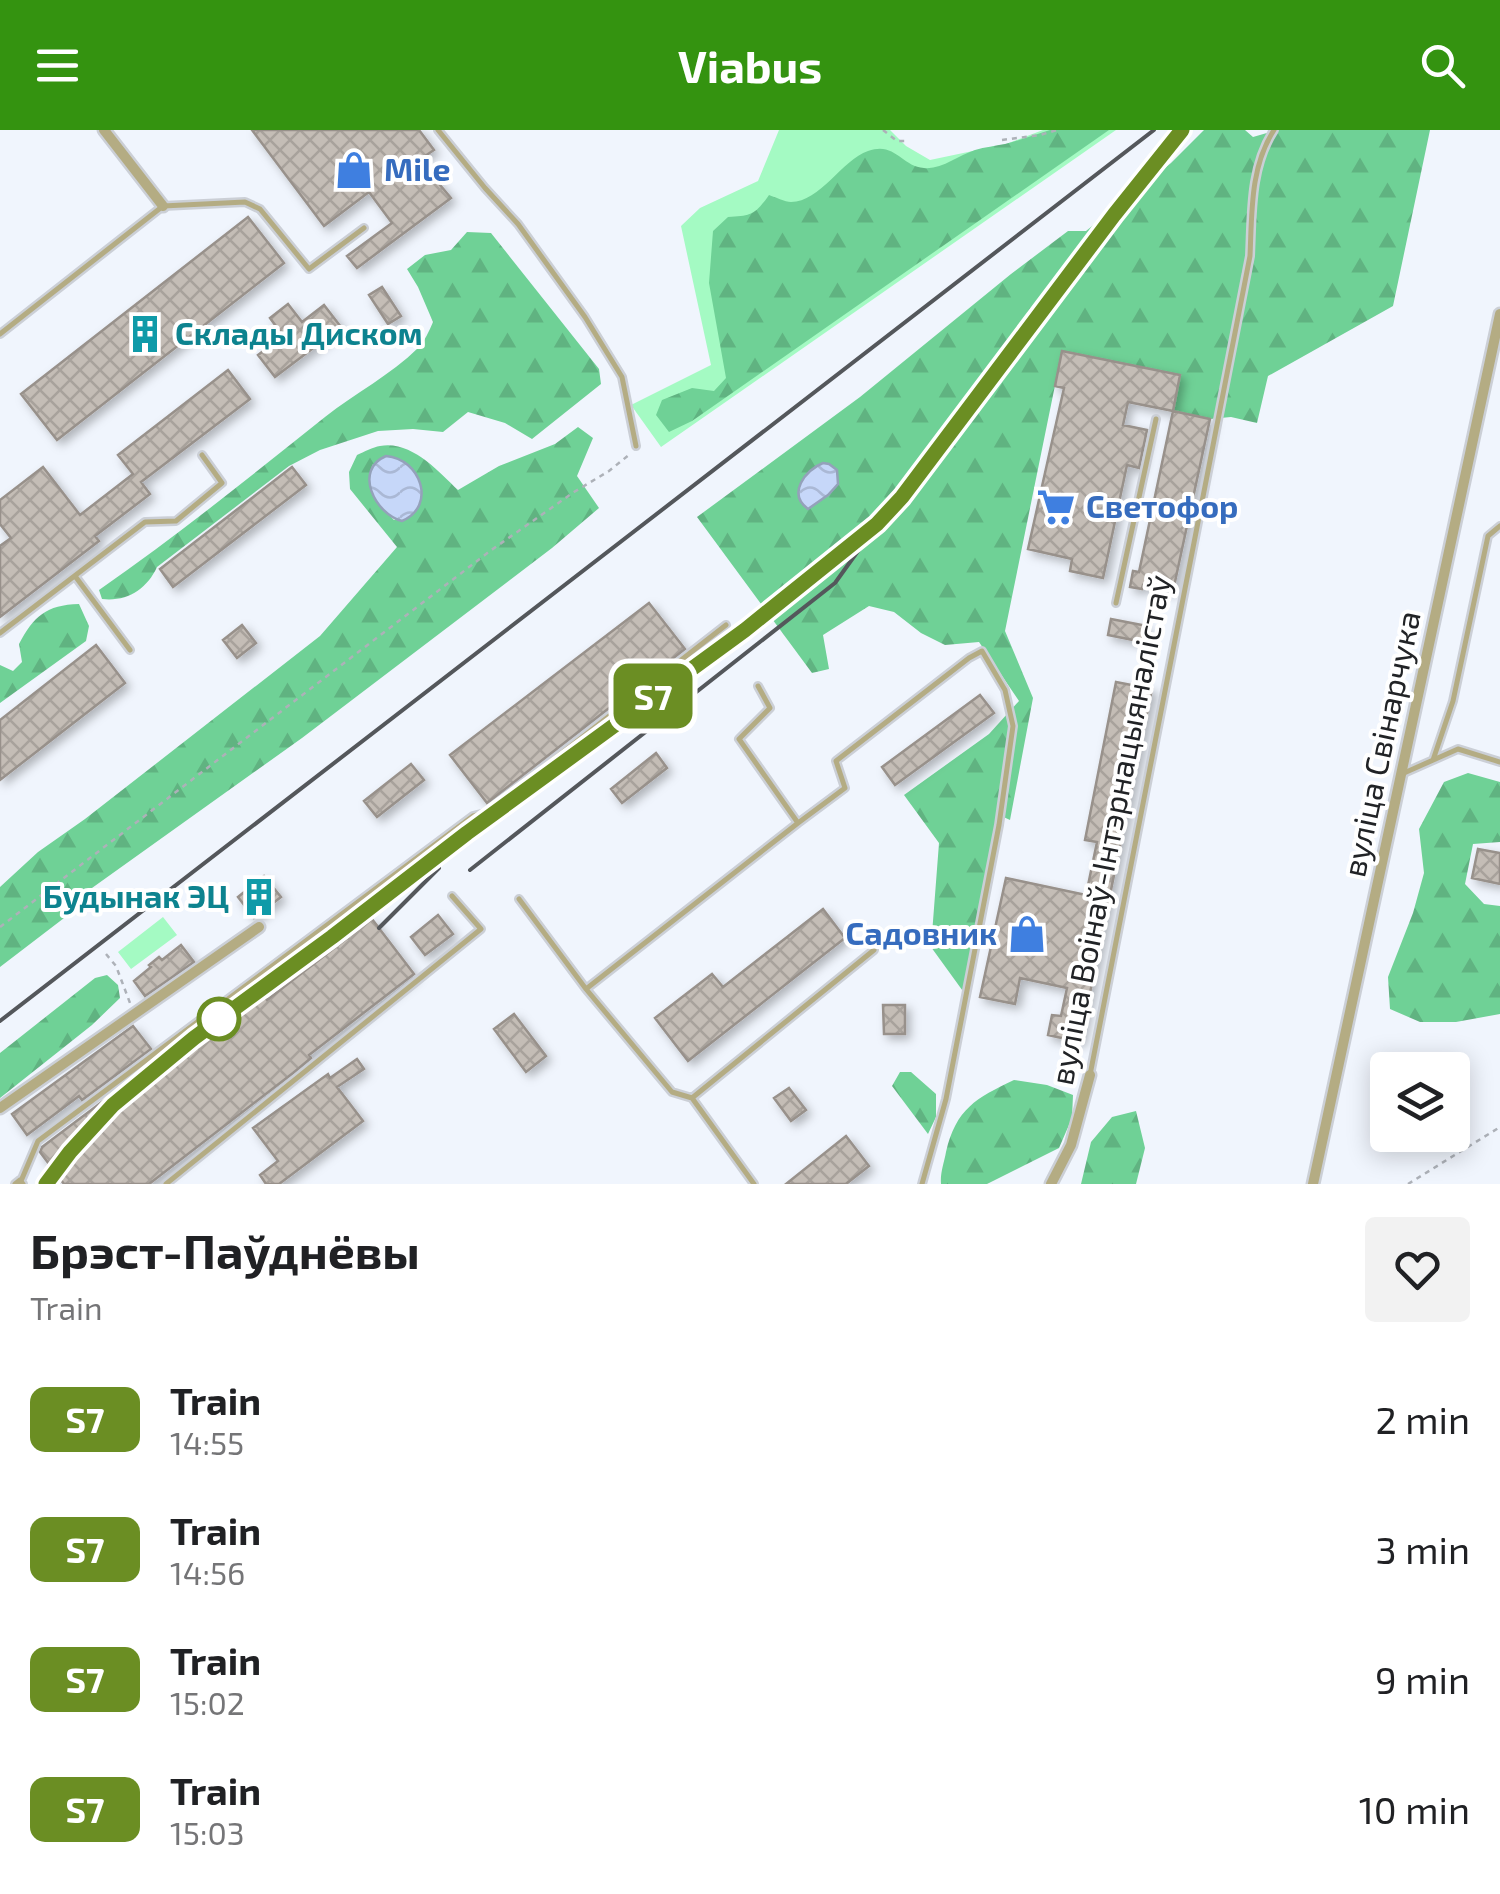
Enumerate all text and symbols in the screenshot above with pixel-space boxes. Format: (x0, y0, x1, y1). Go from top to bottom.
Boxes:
icon: menu (30, 38, 85, 93)
text: Viabus (678, 38, 822, 92)
icon: search (1415, 38, 1470, 93)
shop icon: Mile (333, 149, 375, 191)
place label: Mile (384, 149, 451, 187)
building icon: Склады Диском (124, 313, 166, 355)
place label: Склады Диском (175, 313, 423, 351)
supermarket icon: Светофор (1035, 486, 1077, 528)
place label: Светофор (1086, 486, 1238, 524)
street label: вуліца Воінаў-Інтэрнацыяналістаў (1041, 571, 1178, 1088)
street label: вуліца Свінарчука (1333, 607, 1428, 880)
line badge: S7 (608, 664, 698, 728)
text: S7 (634, 675, 673, 717)
place label: Будынак ЭЦ (43, 876, 229, 915)
building icon: Будынак ЭЦ (238, 876, 280, 918)
place label: Садовник (846, 913, 997, 951)
shop icon: Садовник (1006, 913, 1048, 955)
unlabelled marker (198, 998, 240, 1040)
map controls (1370, 1052, 1470, 1152)
button: layers (1370, 1052, 1470, 1152)
button: heart (1365, 1217, 1470, 1322)
text: Брэст-Паўднёвы (30, 1221, 420, 1279)
text: Train (30, 1288, 103, 1326)
text: Train (170, 1377, 261, 1423)
text: 2 min (1375, 1396, 1470, 1442)
text: S7 (66, 1398, 105, 1440)
text: 14:55 (170, 1423, 244, 1461)
text: Train (170, 1507, 261, 1553)
text: 3 min (1376, 1526, 1470, 1572)
text: S7 (66, 1528, 105, 1570)
text: 14:56 (170, 1553, 245, 1591)
text: Train (170, 1637, 261, 1683)
text: 9 min (1375, 1656, 1470, 1702)
text: S7 (66, 1658, 105, 1700)
text: 15:02 (170, 1683, 245, 1721)
text: Train (170, 1767, 261, 1813)
text: 10 min (1359, 1786, 1470, 1832)
text: S7 (66, 1788, 105, 1830)
text: 15:03 (170, 1813, 245, 1851)

